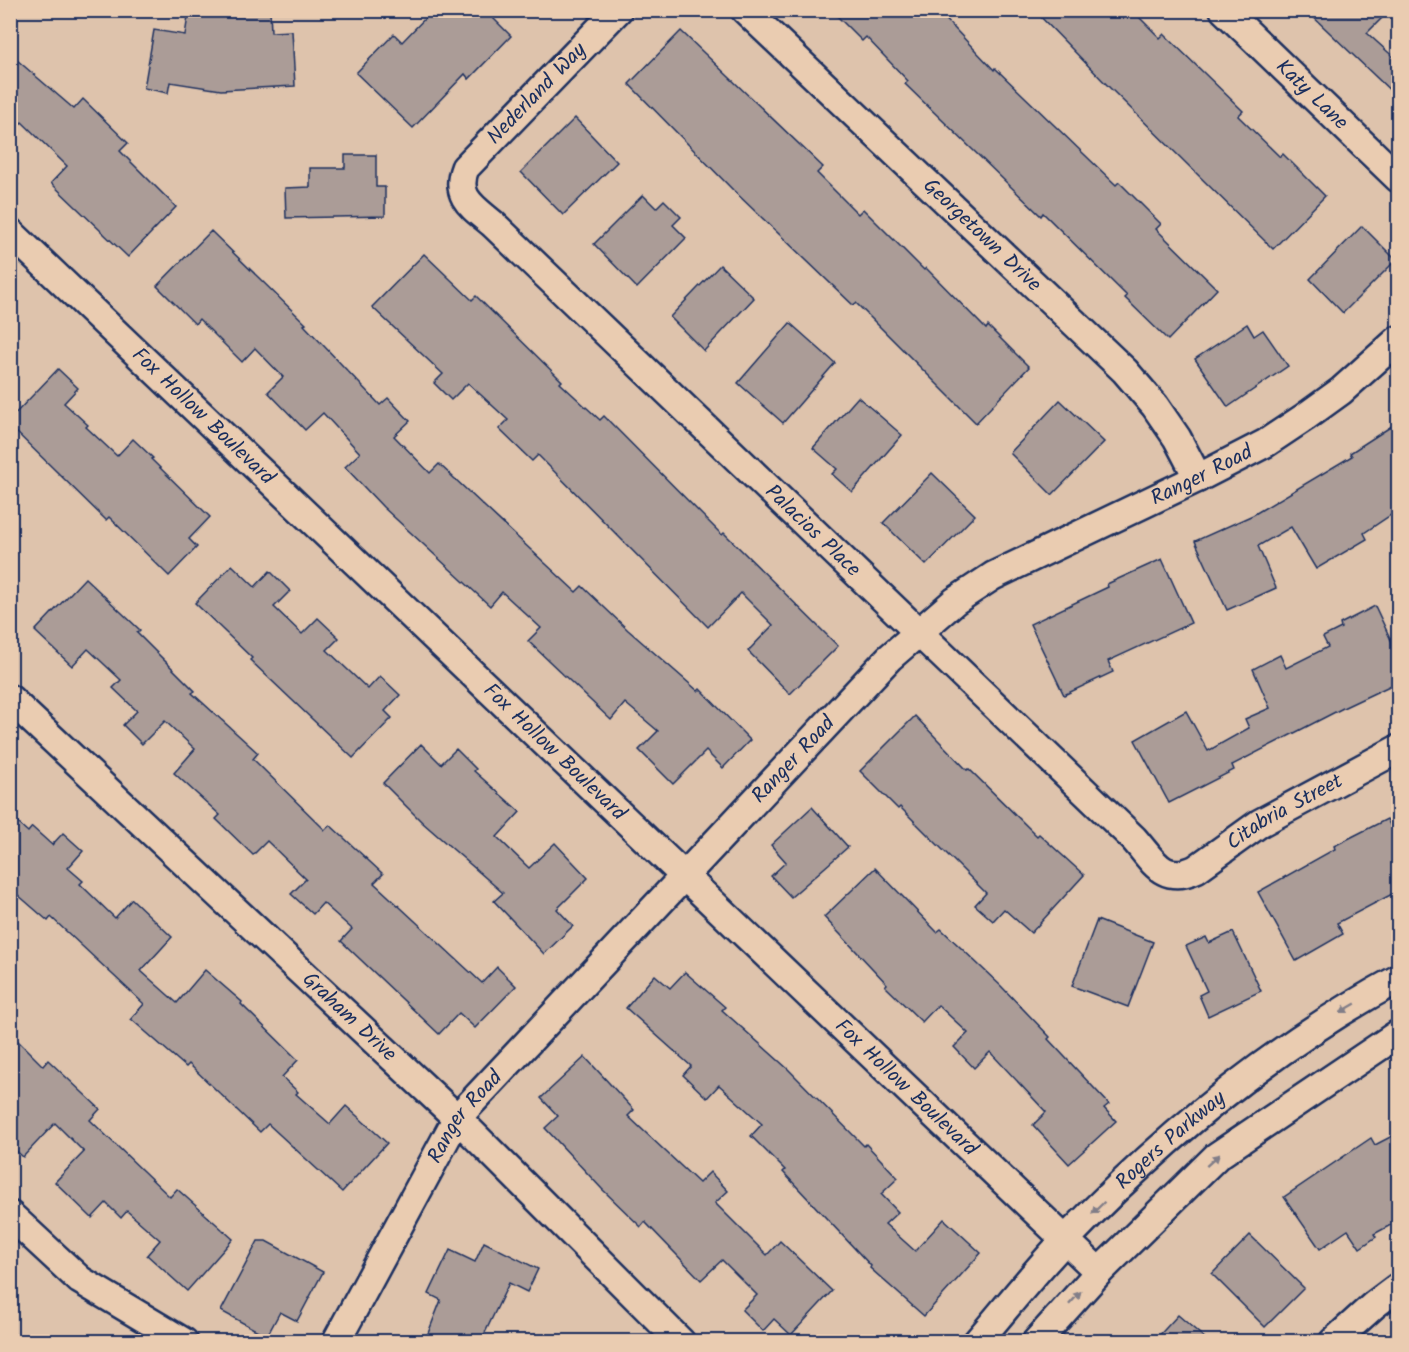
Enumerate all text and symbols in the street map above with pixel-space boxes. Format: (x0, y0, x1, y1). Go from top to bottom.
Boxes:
street label: Nederland Way (479, 35, 595, 153)
street label: Katy Lane (1268, 51, 1356, 138)
street label: Georgetown Drive (915, 170, 1049, 300)
street label: Fox Hollow Boulevard (124, 340, 283, 493)
street label: Ranger Road (1145, 436, 1259, 515)
street label: Palacios Place (757, 476, 869, 586)
street label: Fox Hollow Boulevard (475, 675, 634, 829)
street label: Ranger Road (744, 708, 844, 811)
street label: Citabria Street (1219, 765, 1350, 859)
street label: Graham Drive (294, 964, 405, 1070)
one-way arrow (1340, 1003, 1356, 1014)
street label: Fox Hollow Boulevard (827, 1011, 986, 1165)
street label: Ranger Road (419, 1062, 511, 1170)
street label: Rogers Parkway (1108, 1083, 1233, 1198)
one-way arrow (1205, 1154, 1220, 1167)
one-way arrow (1091, 1201, 1105, 1215)
one-way arrow (1068, 1291, 1081, 1306)

